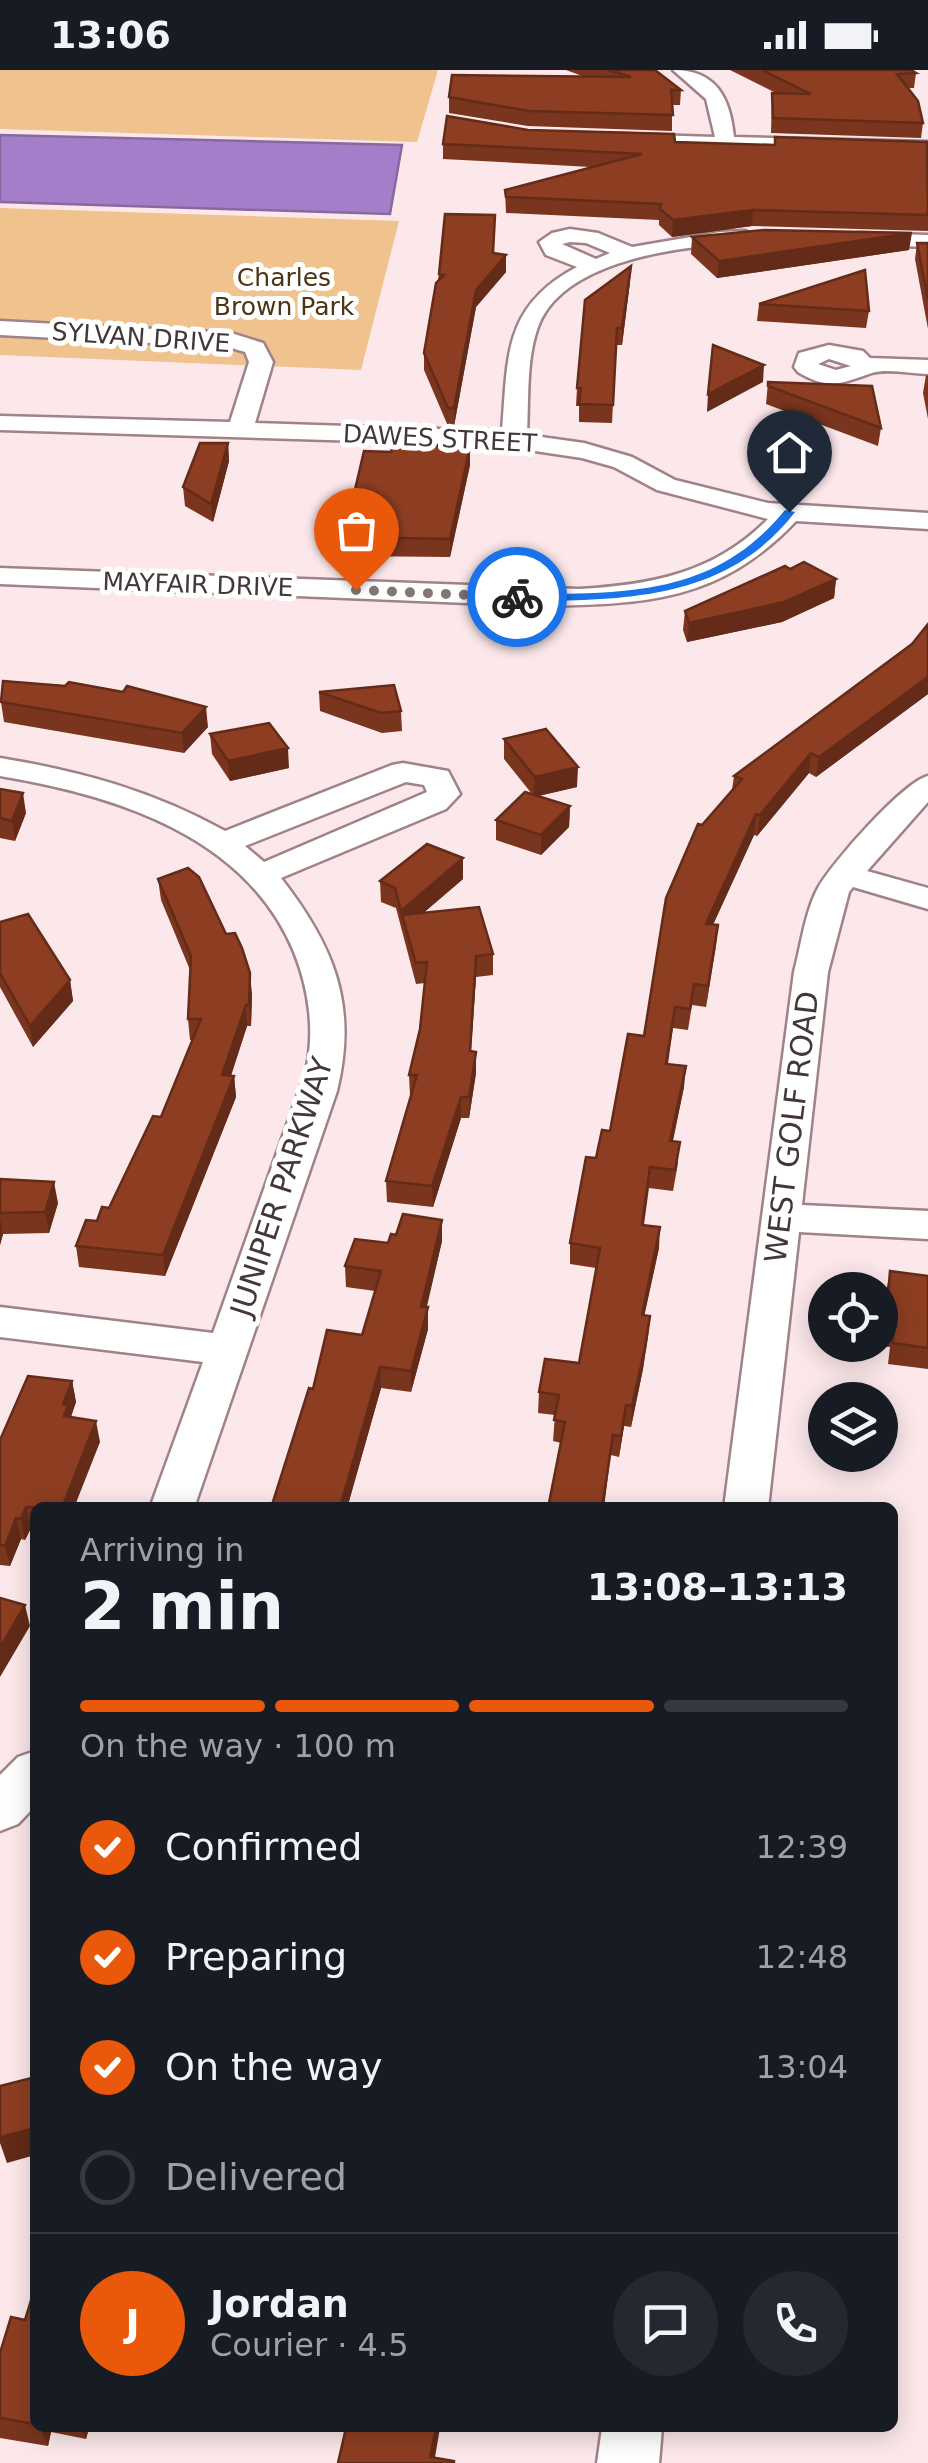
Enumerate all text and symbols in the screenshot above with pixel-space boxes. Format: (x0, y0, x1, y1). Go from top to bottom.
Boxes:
text: 13:06 (50, 13, 171, 57)
park label: Charles Brown Park (214, 263, 355, 321)
street label: SYLVAN DRIVE (51, 317, 231, 358)
pin (747, 410, 832, 513)
street label: DAWES STREET (342, 419, 538, 458)
icon: home (762, 425, 817, 480)
pin (314, 488, 399, 591)
icon: bag (329, 503, 384, 558)
courier (467, 547, 567, 647)
street label: MAYFAIR DRIVE (102, 567, 294, 602)
icon: bike (490, 570, 545, 625)
street label: WEST GOLF ROAD (757, 989, 826, 1265)
street label: JUNIPER PARKWAY (223, 1052, 340, 1323)
map controls (808, 1272, 898, 1472)
button: locate (808, 1272, 898, 1362)
button: layers (808, 1382, 898, 1472)
text: Arriving in (80, 1531, 244, 1569)
text: 13:08–13:13 (587, 1565, 848, 1609)
text: 2 min (80, 1569, 284, 1644)
text: On the way · 100 m (80, 1727, 396, 1765)
icon: check (80, 1820, 135, 1875)
text: Confirmed (165, 1825, 362, 1869)
text: 12:39 (756, 1828, 848, 1866)
icon: check (80, 1930, 135, 1985)
text: Preparing (165, 1935, 347, 1979)
text: 12:48 (756, 1938, 848, 1976)
icon: check (80, 2040, 135, 2095)
text: On the way (165, 2045, 382, 2089)
text: 13:04 (756, 2048, 848, 2086)
text: Delivered (165, 2155, 347, 2199)
button: chat (613, 2271, 718, 2376)
button: phone (743, 2271, 848, 2376)
text: Jordan (210, 2282, 349, 2326)
text: J (125, 2301, 140, 2345)
text: Courier · 4.5 (210, 2326, 409, 2364)

